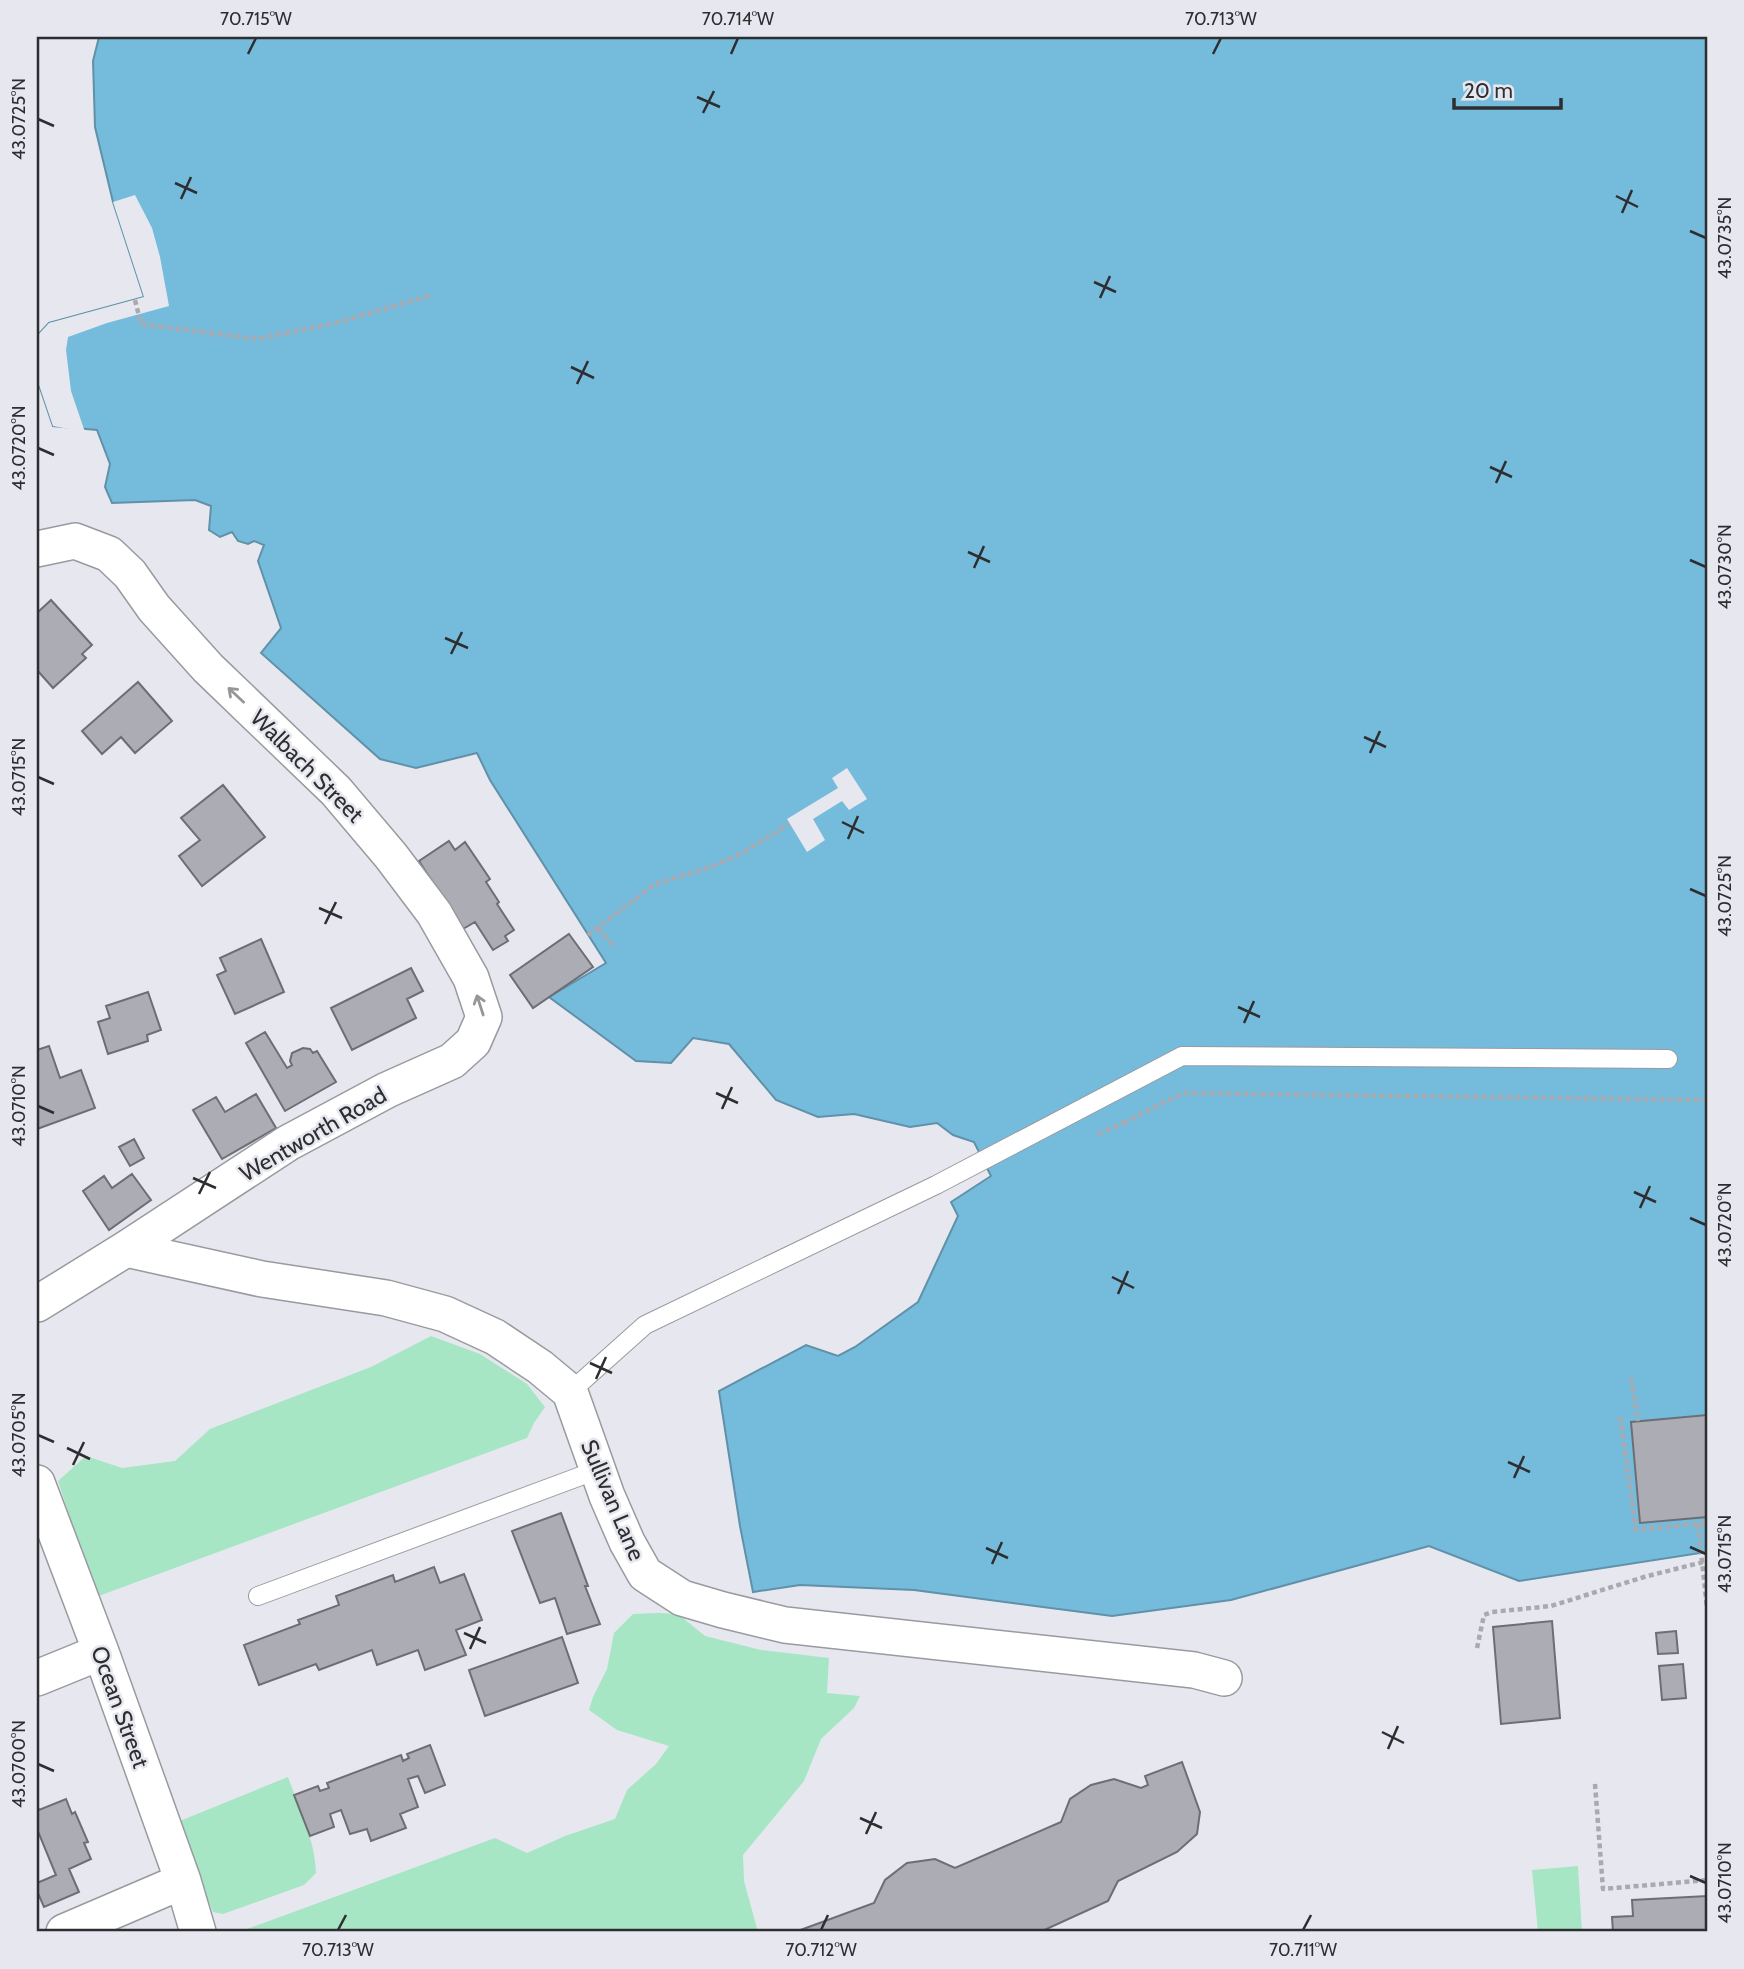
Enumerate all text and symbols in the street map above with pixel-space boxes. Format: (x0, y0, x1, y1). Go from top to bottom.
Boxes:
text: 70.715°W (220, 8, 292, 30)
text: 70.714°W (702, 8, 774, 30)
text: 70.713°W (1185, 8, 1257, 30)
scale bar (1454, 66, 1560, 110)
text: 43.0725°N (8, 78, 30, 160)
text: 20 m (1464, 78, 1513, 103)
text: 43.0735°N (1714, 197, 1736, 279)
text: 43.0720°N (8, 406, 30, 490)
text: 43.0730°N (1714, 524, 1736, 610)
one-way arrow (228, 686, 245, 703)
street label: Walbach Street (245, 704, 370, 829)
text: 43.0715°N (8, 738, 30, 816)
text: 43.0725°N (1714, 855, 1736, 937)
one-way arrow (473, 995, 485, 1017)
text: 43.0710°N (8, 1065, 30, 1147)
street label: Wentworth Road (235, 1081, 391, 1187)
text: 43.0720°N (1714, 1183, 1736, 1267)
text: 43.0705°N (8, 1392, 30, 1478)
street label: Sullivan Lane (575, 1435, 651, 1565)
text: 43.0715°N (1714, 1515, 1736, 1593)
street label: Ocean Street (85, 1642, 155, 1772)
text: 43.0700°N (8, 1720, 30, 1808)
text: 43.0710°N (1714, 1842, 1736, 1924)
text: 70.713°W (302, 1939, 374, 1961)
text: 70.712°W (785, 1939, 857, 1961)
text: 70.711°W (1269, 1939, 1337, 1961)

